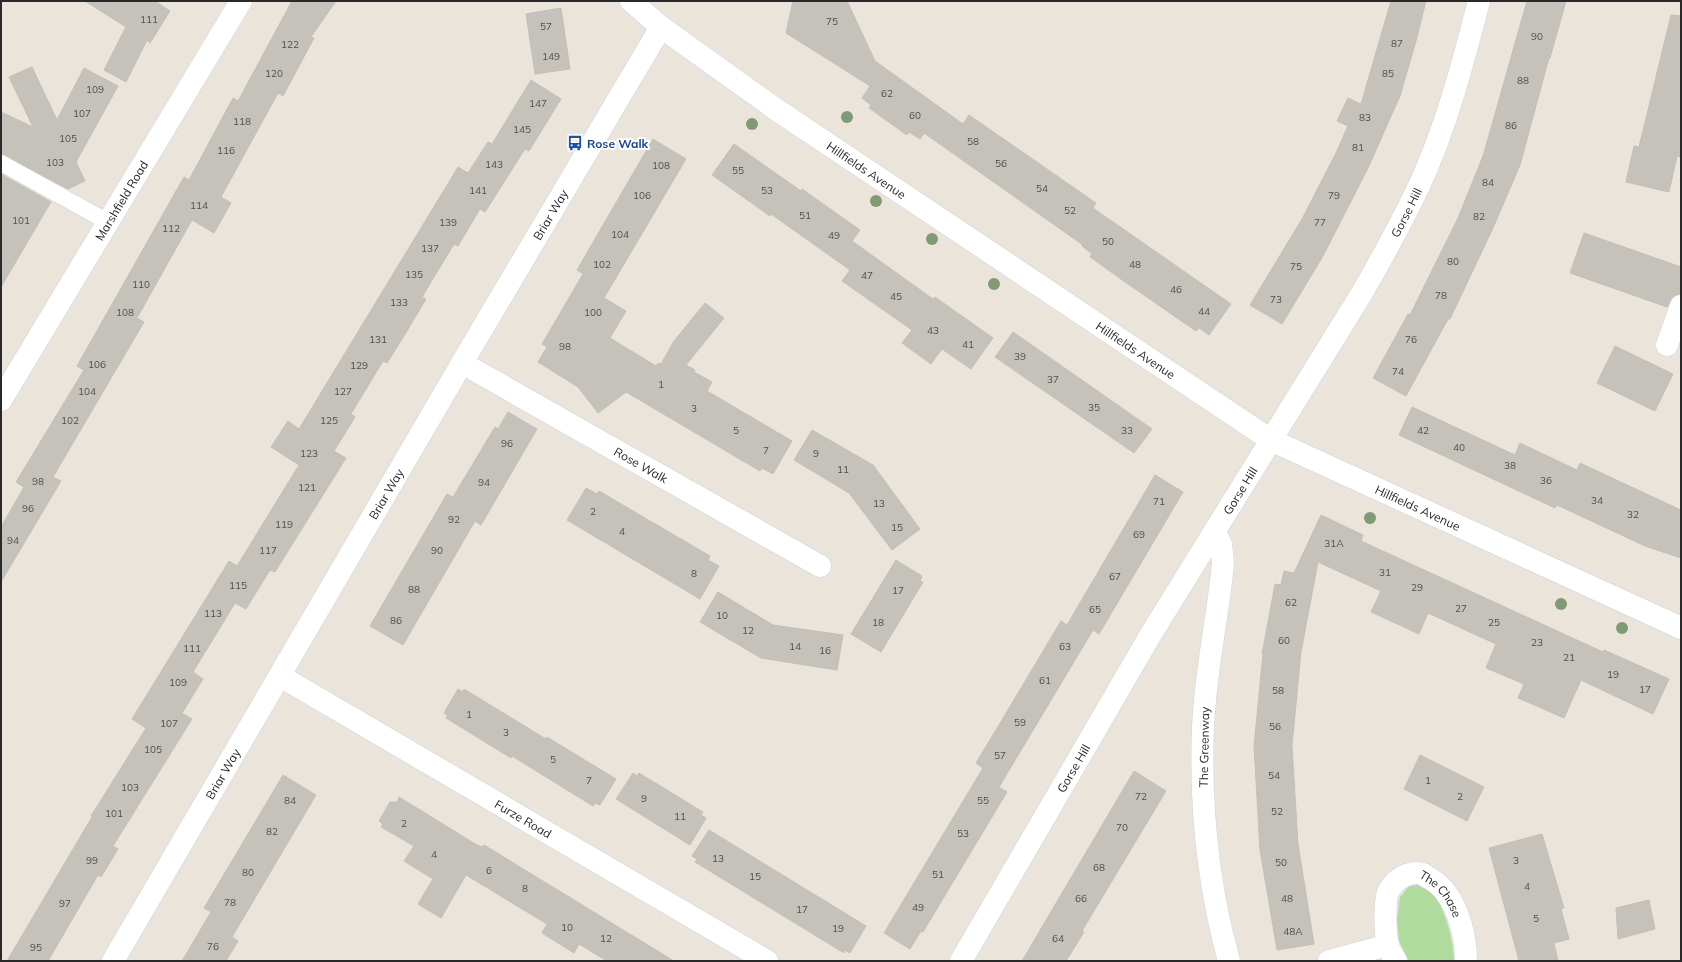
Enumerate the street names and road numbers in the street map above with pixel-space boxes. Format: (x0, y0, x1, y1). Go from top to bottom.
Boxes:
street label: Hillfields Avenue (824, 138, 909, 202)
street label: Marshfield Road (91, 158, 151, 243)
street label: Gorse Hill (1387, 185, 1425, 240)
street label: Briar Way (529, 186, 571, 243)
street label: Hillfields Avenue (1093, 318, 1178, 382)
street label: Rose Walk (612, 443, 672, 486)
street label: Gorse Hill (1219, 464, 1260, 517)
street label: Briar Way (365, 465, 407, 522)
street label: Hillfields Avenue (1373, 481, 1463, 533)
street label: The Greenway (1196, 706, 1212, 788)
street label: Gorse Hill (1053, 741, 1093, 795)
street label: Briar Way (202, 745, 243, 802)
street label: Furze Road (492, 796, 554, 841)
street label: The Chase (1417, 866, 1465, 919)

